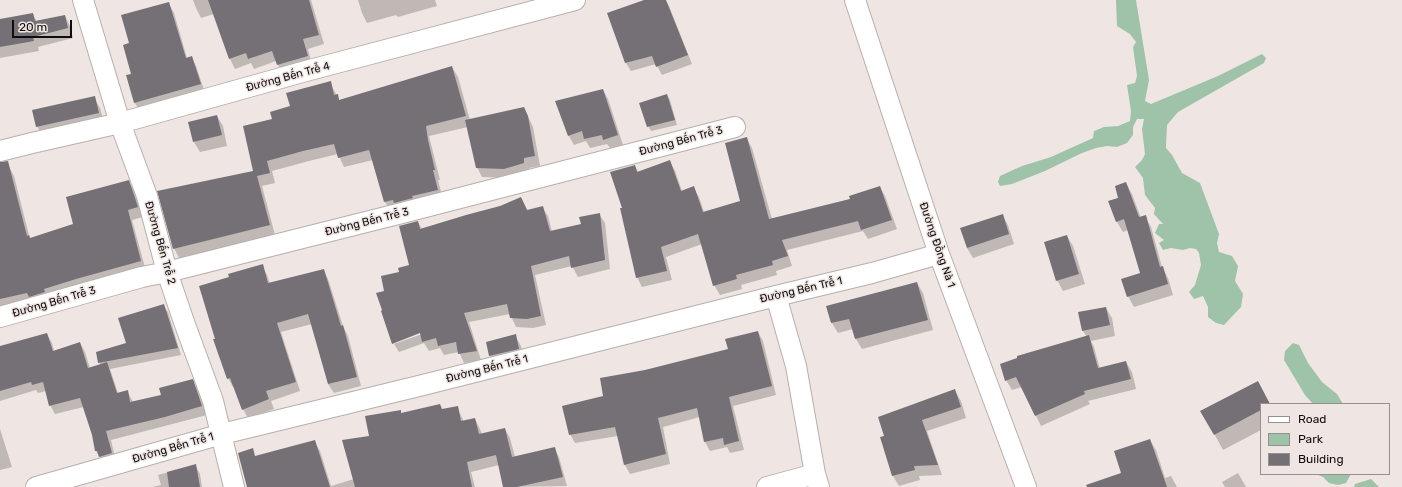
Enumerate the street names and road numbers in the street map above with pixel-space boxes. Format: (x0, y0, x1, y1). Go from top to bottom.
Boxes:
street label: Đường Bến Trễ 4 (245, 59, 331, 95)
street label: Đường Bến Trễ 3 (638, 123, 724, 159)
street label: Đường Bến Trễ 2 (142, 200, 178, 286)
street label: Đường Đồng Nà 1 (916, 201, 958, 289)
street label: Đường Bến Trễ 3 (324, 205, 410, 239)
street label: Đường Bến Trễ 1 (759, 274, 843, 306)
street label: Đường Bến Trễ 3 (11, 284, 97, 320)
street label: Đường Bến Trễ 1 (445, 352, 529, 386)
street label: Đường Bến Trễ 1 (131, 430, 215, 466)

